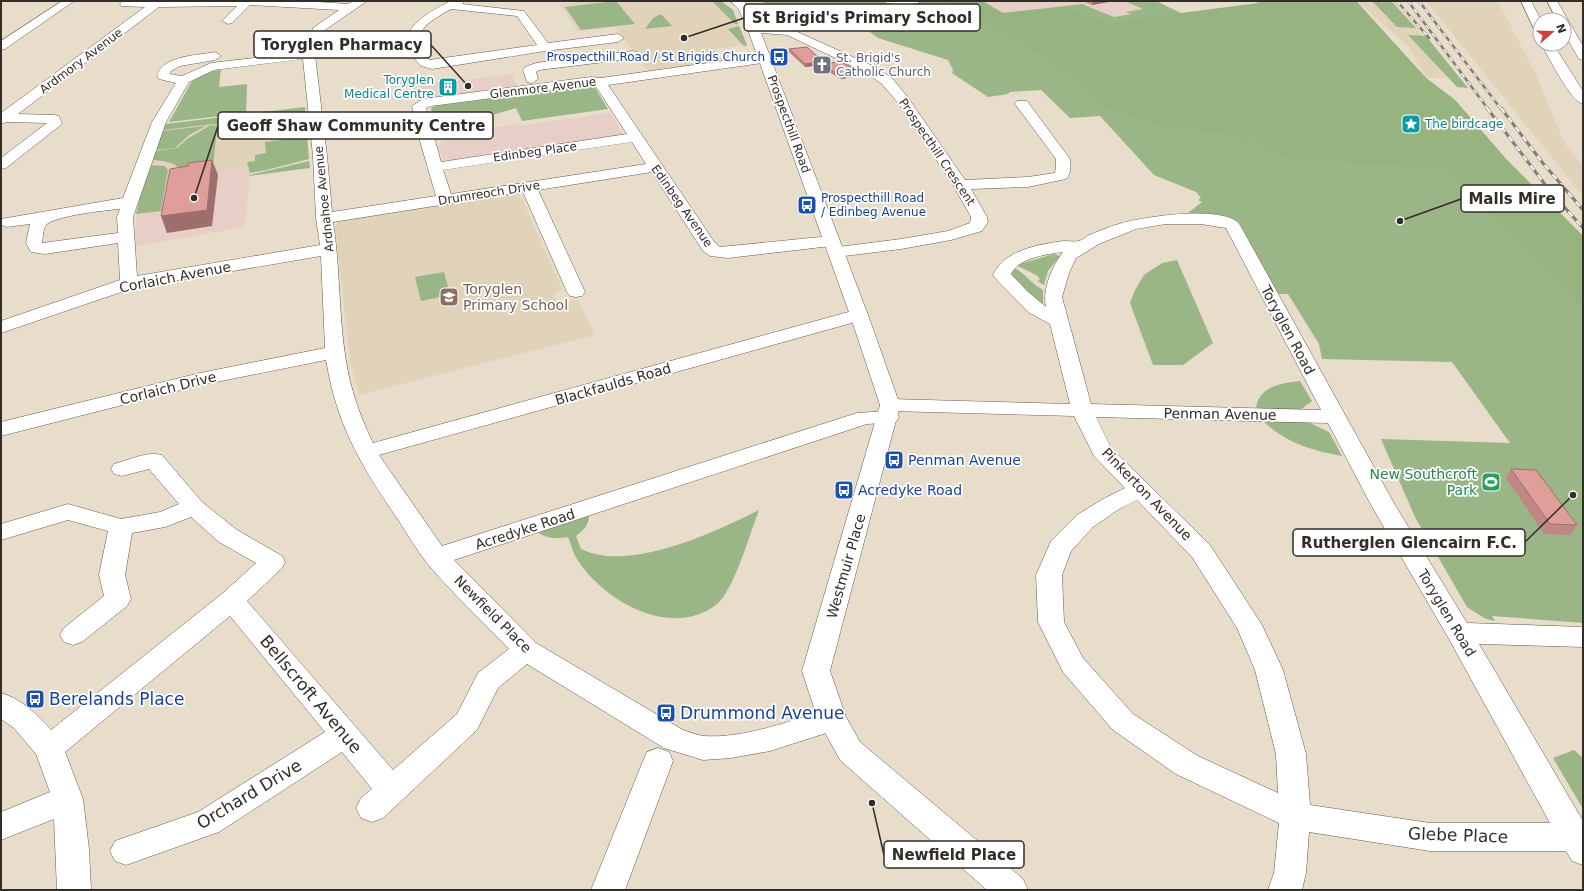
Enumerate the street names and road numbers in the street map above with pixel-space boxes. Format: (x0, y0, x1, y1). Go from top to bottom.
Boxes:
street label: Ardmory Avenue (37, 25, 125, 97)
street label: Prospecthill Road (765, 73, 813, 175)
street label: Glenmore Avenue (489, 75, 597, 101)
street label: Prospecthill Crescent (896, 96, 978, 208)
street label: Edinbeg Place (492, 139, 578, 165)
street label: Ardnahoe Avenue (311, 145, 337, 253)
street label: Edinbeg Avenue (648, 162, 716, 250)
street label: Drumreoch Drive (437, 178, 541, 208)
street label: Corlaich Avenue (118, 258, 232, 296)
street label: Toryglen Road (1257, 282, 1318, 377)
street label: Blackfaulds Road (553, 360, 673, 408)
street label: Corlaich Drive (118, 368, 218, 408)
street label: Penman Avenue (1163, 405, 1277, 423)
street label: Pinkerton Avenue (1099, 444, 1195, 544)
street label: Acredyke Road (473, 505, 577, 553)
street label: Westmuir Place (823, 512, 869, 620)
street label: Toryglen Road (1414, 566, 1479, 659)
street label: Newfield Place (451, 572, 535, 656)
street label: Bellscroft Avenue (256, 631, 366, 757)
street label: Orchard Drive (193, 755, 305, 833)
street label: Glebe Place (1408, 823, 1508, 847)

